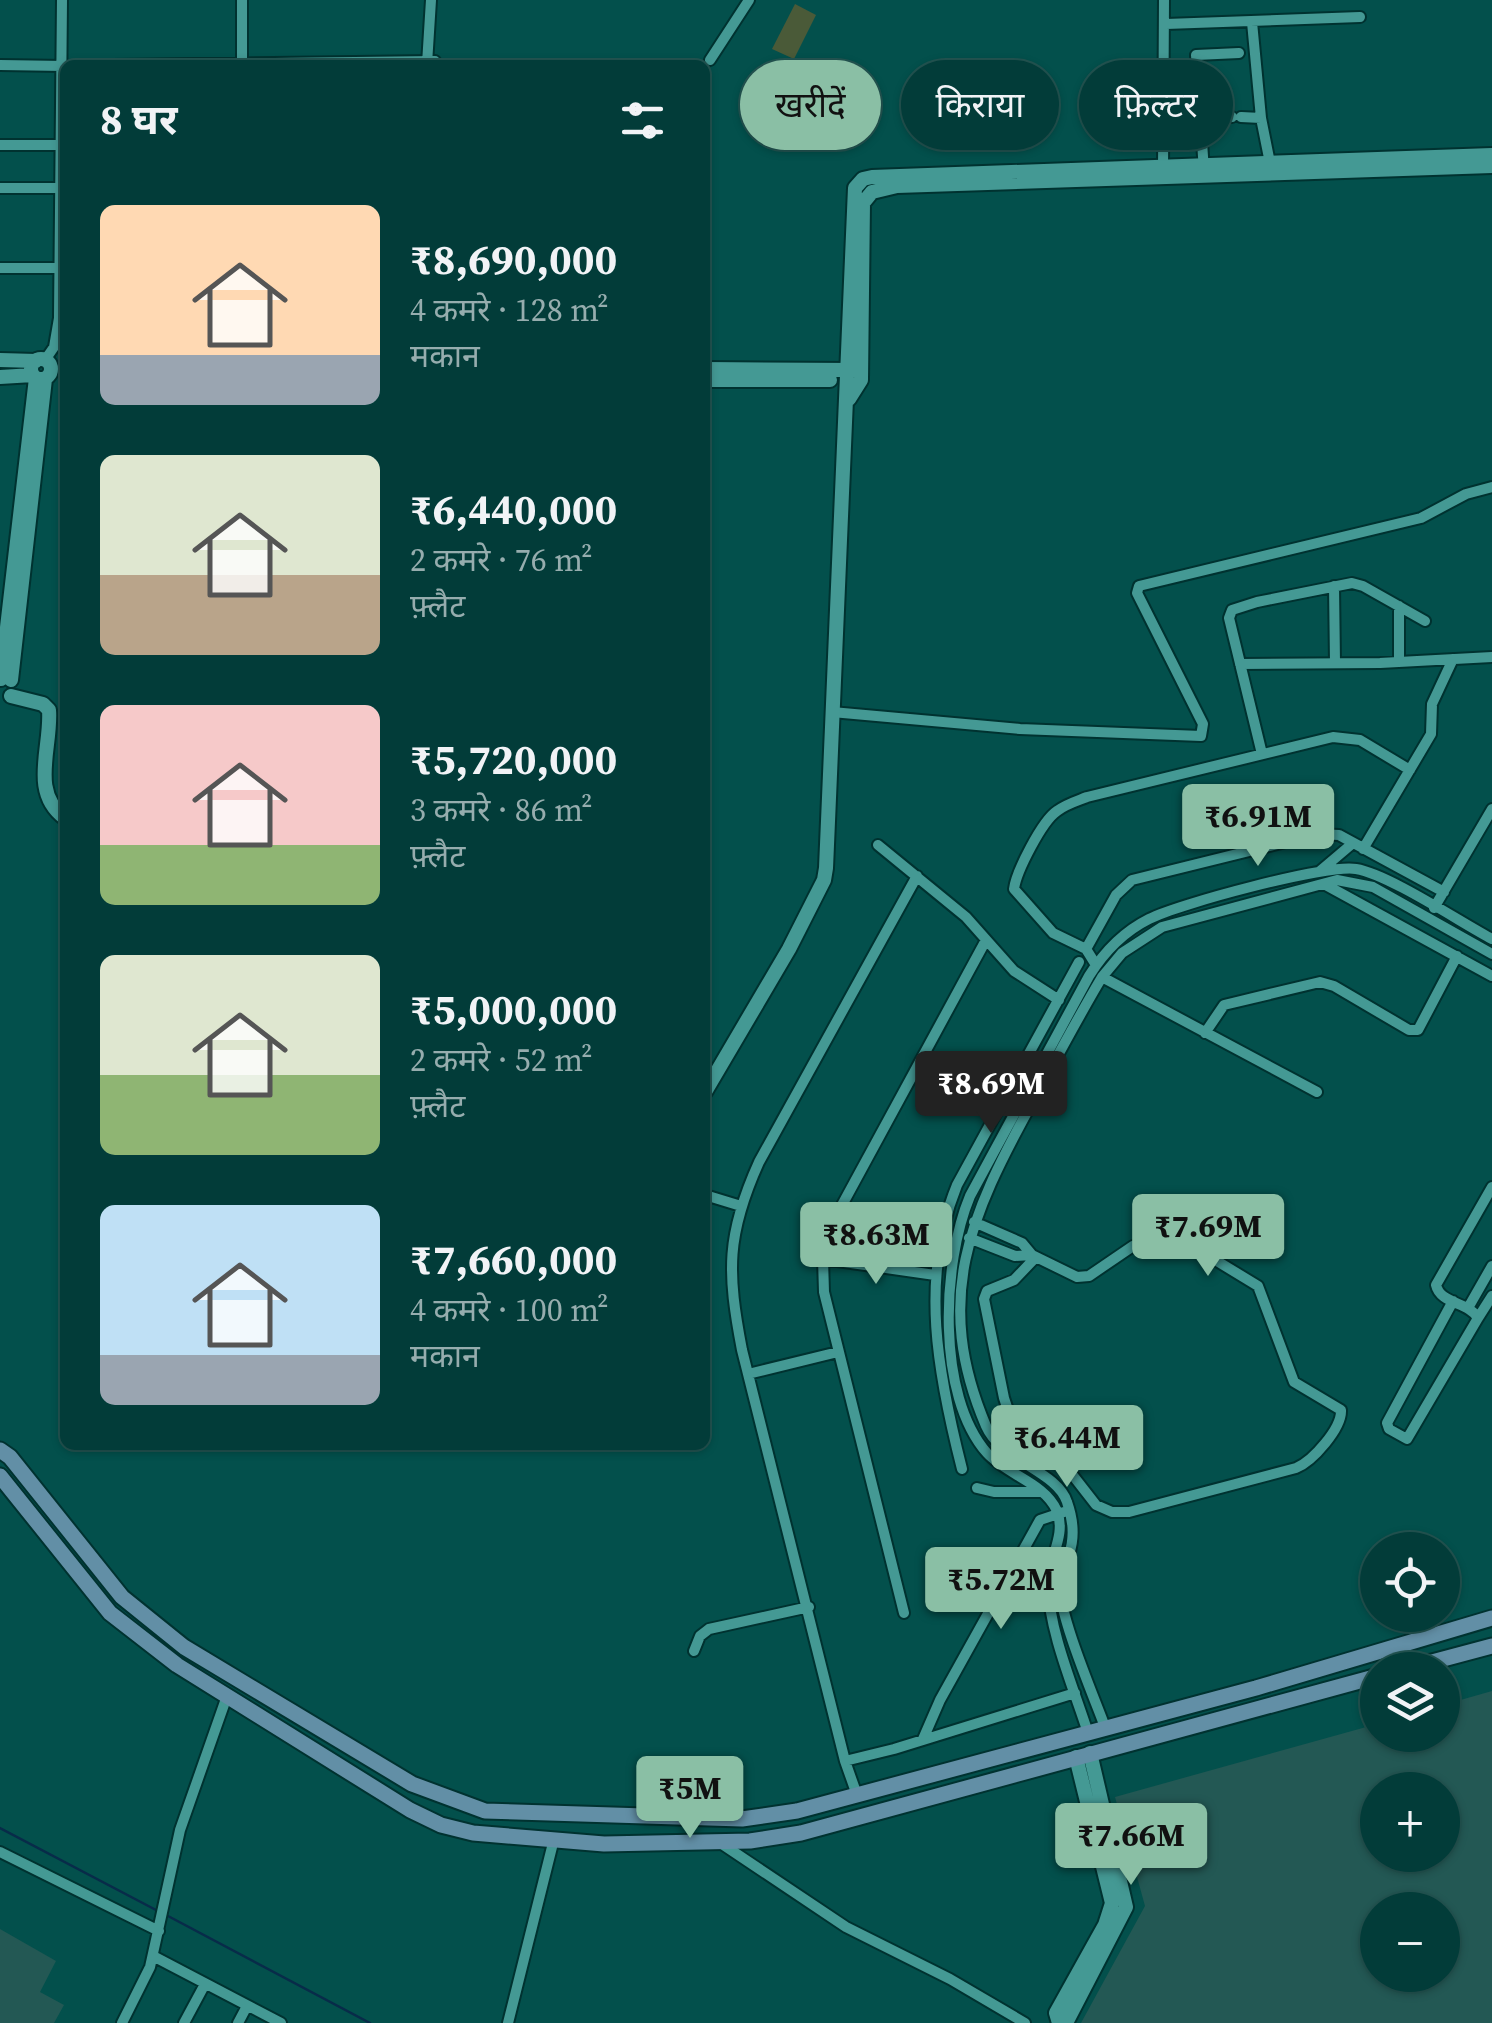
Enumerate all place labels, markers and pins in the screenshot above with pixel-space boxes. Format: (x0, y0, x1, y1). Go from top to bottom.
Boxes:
pin: ₹6.91M (1177, 784, 1339, 869)
pin: ₹8.69M (910, 1051, 1072, 1136)
pin: ₹7.69M (1127, 1194, 1289, 1279)
pin: ₹8.63M (795, 1202, 957, 1287)
pin: ₹6.44M (986, 1405, 1148, 1490)
pin: ₹5.72M (920, 1547, 1082, 1632)
pin: ₹5M (642, 1756, 738, 1841)
pin: ₹7.66M (1050, 1803, 1212, 1888)

